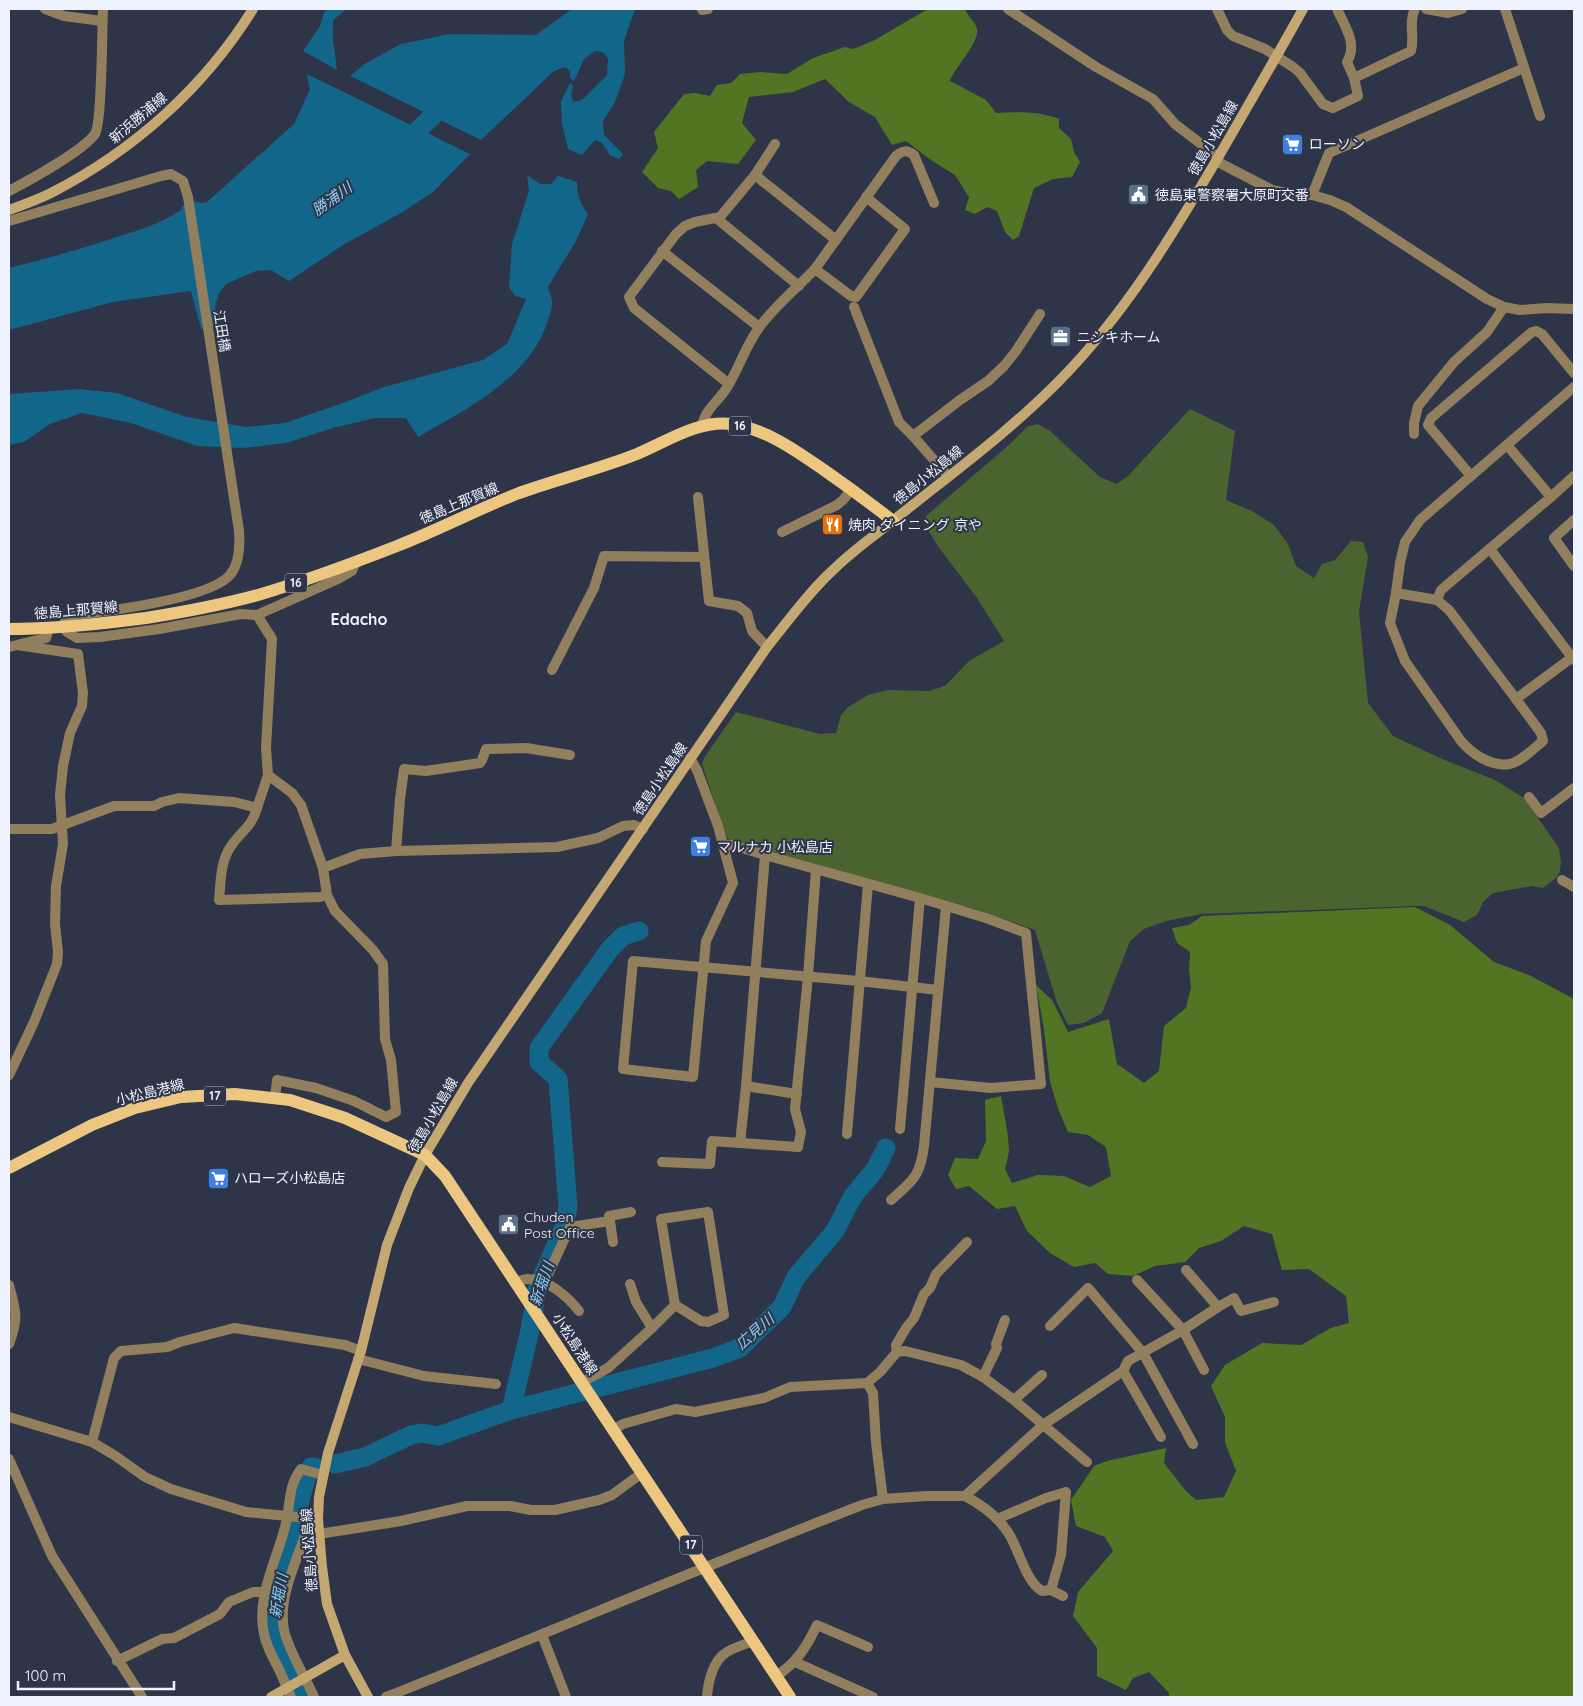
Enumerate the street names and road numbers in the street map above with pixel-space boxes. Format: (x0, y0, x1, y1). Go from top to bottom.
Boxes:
street label: 新浜勝浦線 (105, 89, 171, 147)
street label: 徳島小松島線 (1184, 97, 1242, 179)
street label: 江田橋 (210, 309, 234, 353)
road number: 16 (729, 416, 751, 436)
street label: 徳島小松島線 (890, 442, 966, 508)
street label: 徳島上那賀線 (417, 478, 501, 528)
road number: 16 (285, 574, 307, 592)
street label: 徳島上那賀線 (33, 597, 119, 623)
street label: 徳島小松島線 (629, 739, 691, 819)
street label: 徳島小松島線 (404, 1074, 462, 1156)
street label: 小松島港線 (114, 1075, 186, 1109)
road number: 17 (204, 1086, 226, 1106)
street label: 小松島港線 (548, 1310, 602, 1378)
street label: 徳島小松島線 (297, 1507, 321, 1593)
road number: 17 (680, 1536, 702, 1554)

